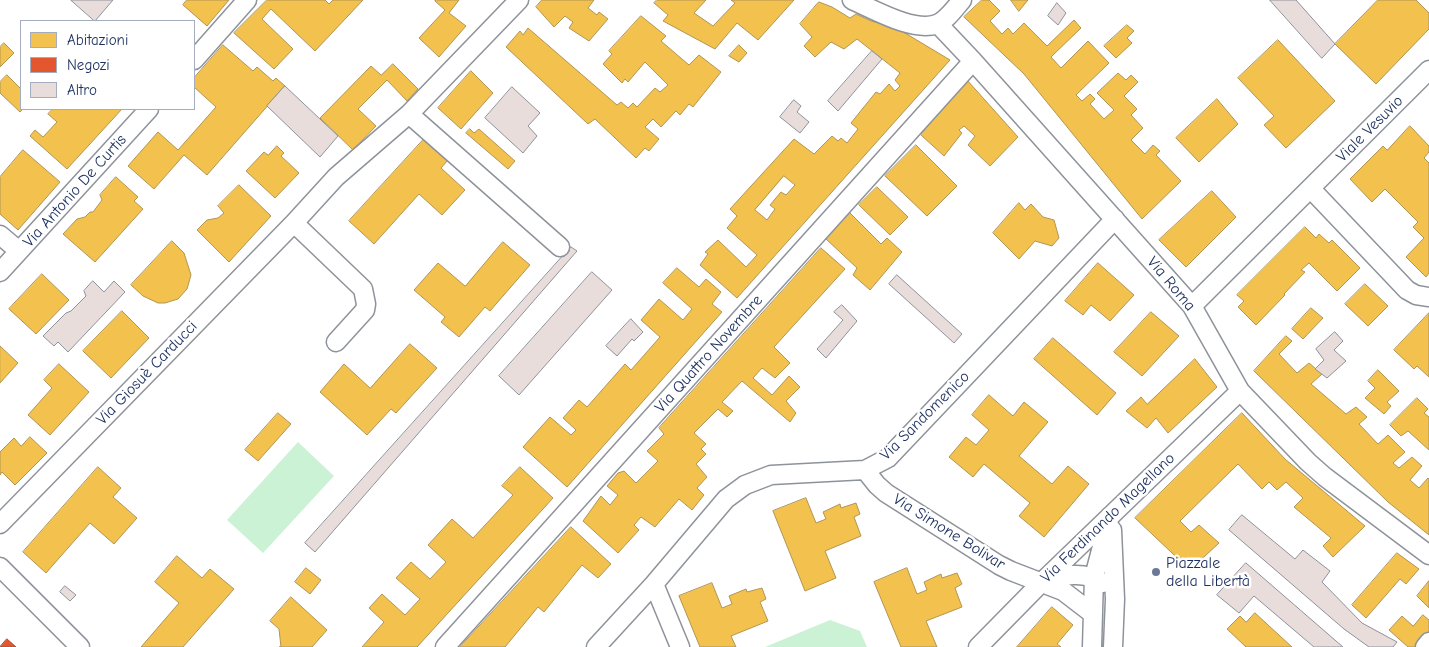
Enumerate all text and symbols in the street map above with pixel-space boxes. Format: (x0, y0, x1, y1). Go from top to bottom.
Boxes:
legend (20, 20, 195, 110)
text: Abitazioni (67, 31, 128, 49)
text: Negozi (67, 56, 110, 74)
text: Altro (67, 81, 97, 99)
street label: Viale Vesuvio (1333, 92, 1407, 166)
street label: Via Antonio De Curtis (19, 131, 131, 251)
street label: Via Roma (1143, 253, 1199, 315)
street label: Via Quattro Novembre (651, 291, 767, 417)
street label: Via Giosuè Carducci (92, 317, 202, 429)
street label: Via Sandomenico (876, 367, 974, 465)
street label: Via Ferdinando Magellano (1037, 449, 1179, 587)
street label: Via Simone Bolivar (889, 490, 1009, 574)
place label: Piazzale della Libertà (1166, 553, 1250, 591)
marker: Piazzale della Libertà (1150, 566, 1162, 578)

